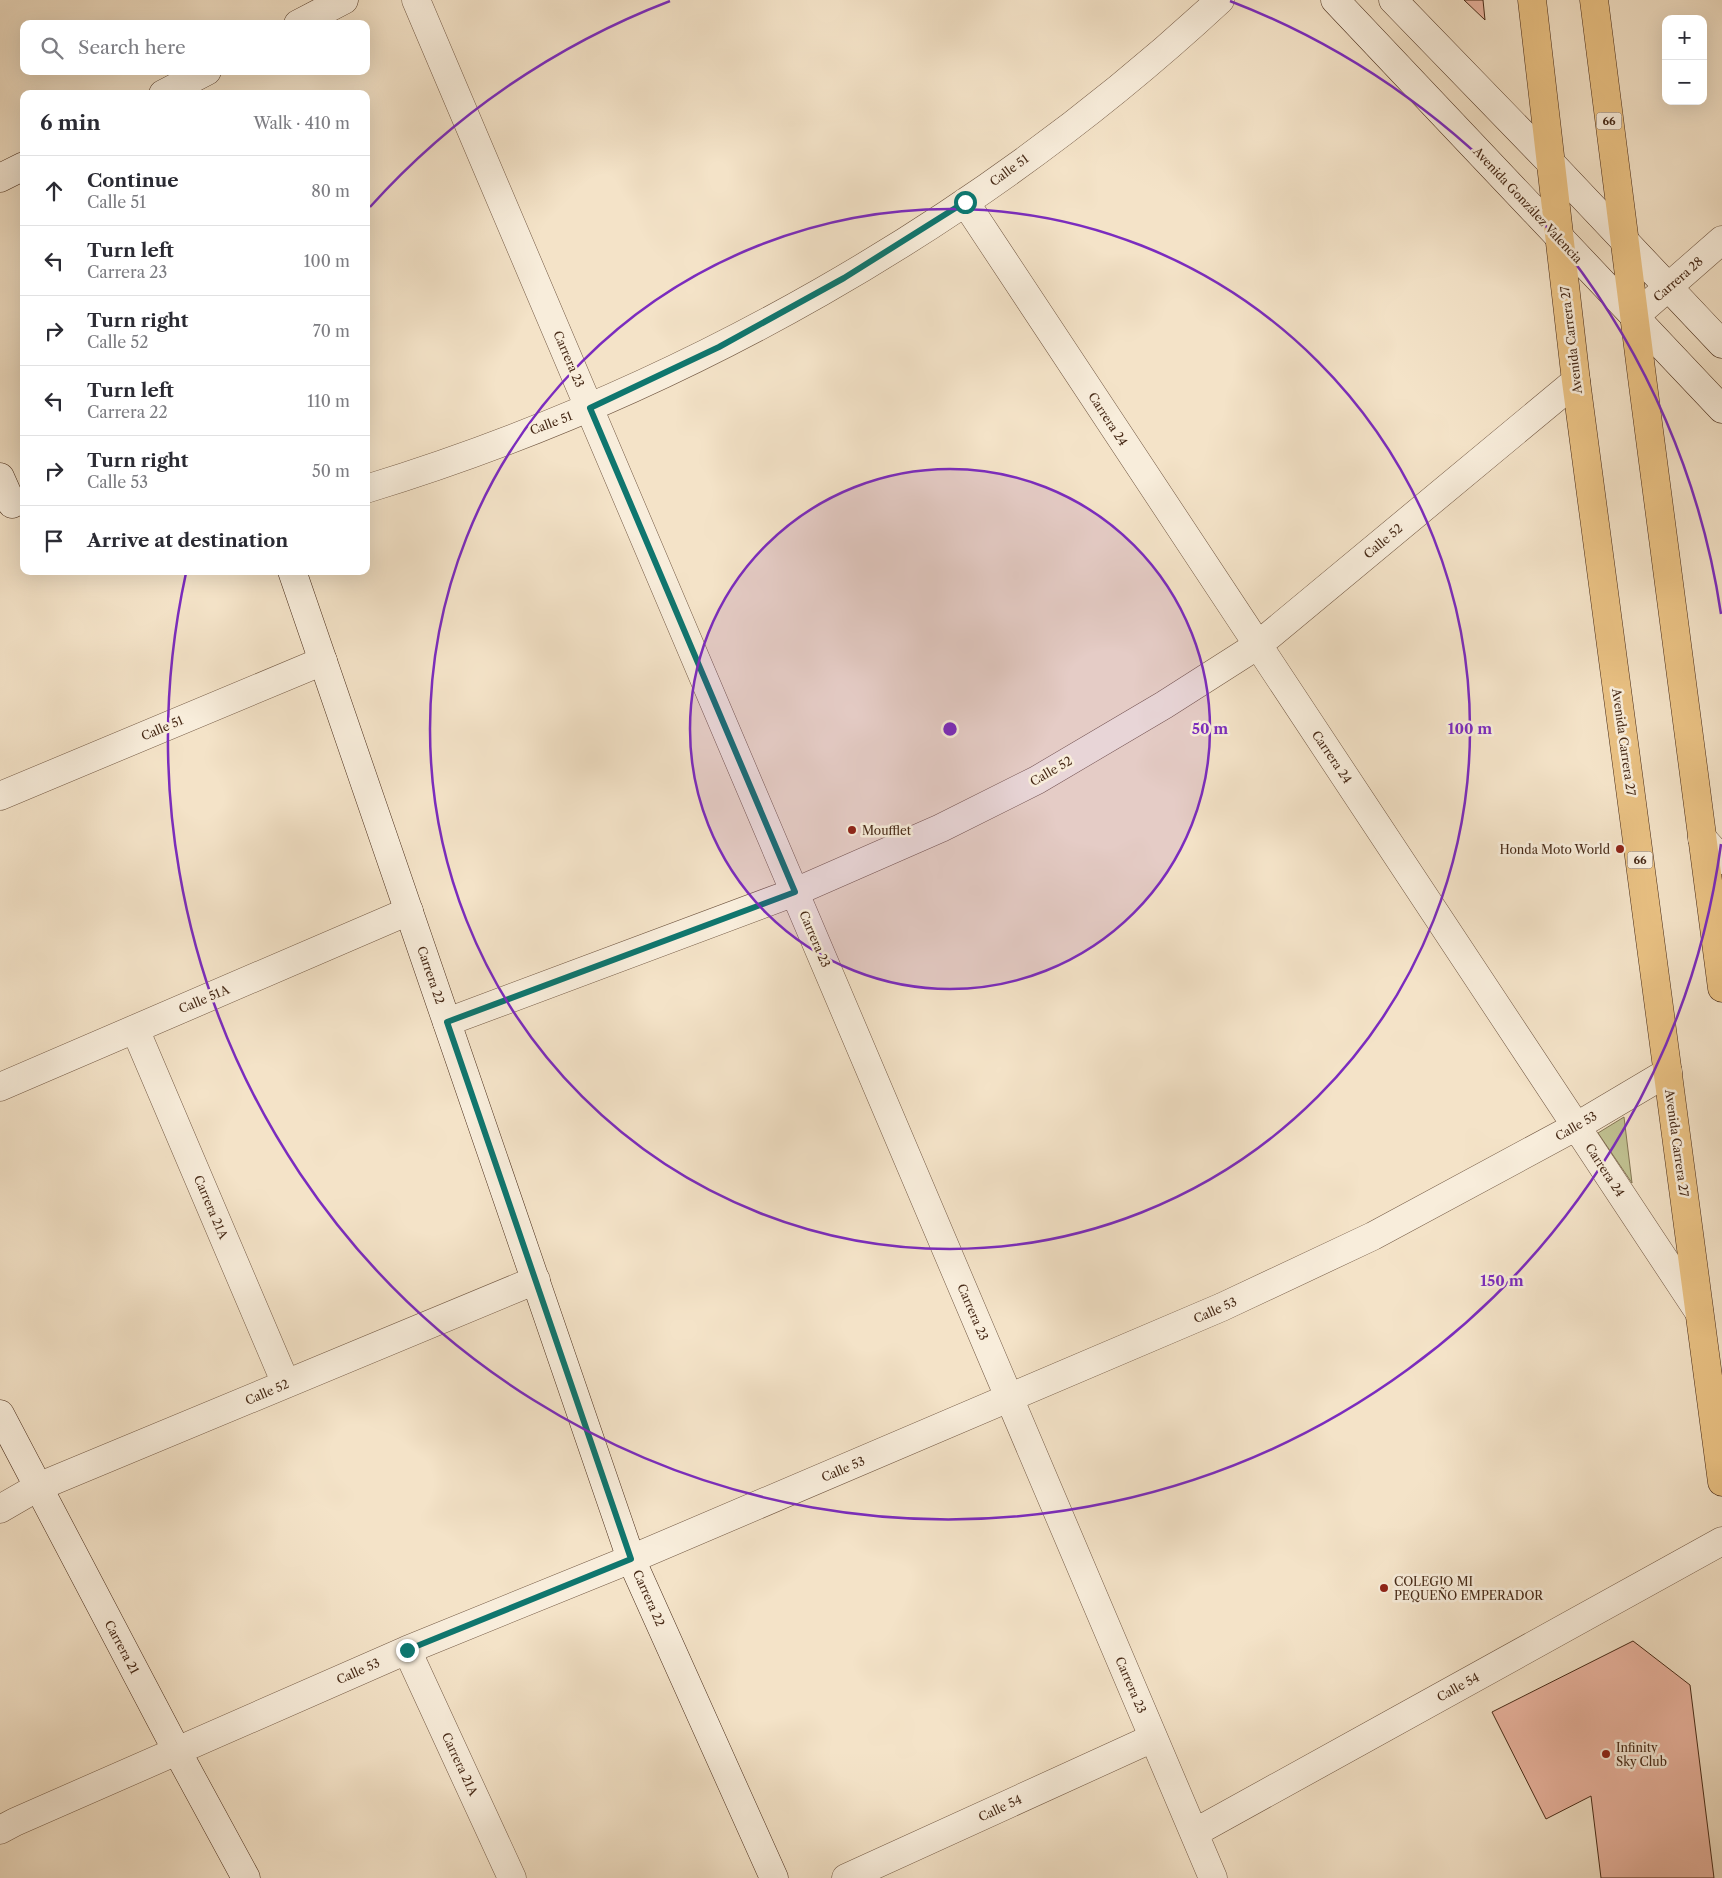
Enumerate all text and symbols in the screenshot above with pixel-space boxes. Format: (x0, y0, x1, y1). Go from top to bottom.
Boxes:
map controls (1662, 15, 1707, 105)
button: + (1662, 15, 1707, 60)
search box (20, 20, 370, 75)
icon: search (38, 34, 66, 62)
text: Search here (78, 36, 186, 59)
button: − (1662, 60, 1707, 105)
text: 6 min (40, 110, 101, 135)
road number: 66 (1596, 112, 1622, 130)
text: Walk · 410 m (253, 113, 350, 133)
street label: Avenida González Valencia (1470, 143, 1586, 267)
street label: Calle 51 (987, 151, 1031, 189)
text: Continue (87, 169, 179, 192)
icon: ahead (40, 177, 68, 205)
text: 80 m (311, 181, 350, 201)
route start (954, 191, 977, 214)
text: Calle 51 (87, 192, 146, 212)
text: Turn left (87, 239, 174, 262)
icon: left (40, 247, 68, 275)
text: 100 m (304, 251, 350, 271)
street label: Carrera 28 (1650, 253, 1706, 305)
text: Carrera 23 (87, 262, 167, 282)
street label: Avenida Carrera 27 (1557, 285, 1585, 396)
text: Turn right (87, 309, 188, 332)
icon: right (40, 317, 68, 345)
text: 70 m (313, 321, 350, 341)
street label: Carrera 23 (550, 328, 588, 390)
text: Calle 52 (87, 332, 148, 352)
text: Turn left (87, 379, 174, 402)
icon: left (40, 387, 68, 415)
street label: Carrera 24 (1085, 390, 1131, 448)
text: 110 m (307, 391, 350, 411)
text: Carrera 22 (87, 402, 168, 422)
street label: Calle 51 (528, 408, 574, 438)
text: Turn right (87, 449, 188, 472)
icon: right (40, 457, 68, 485)
text: 50 m (312, 461, 350, 481)
text: Calle 53 (87, 472, 148, 492)
street label: Calle 52 (1361, 520, 1406, 562)
icon: arrive (40, 527, 68, 555)
text: Arrive at destination (87, 529, 288, 552)
street label: Avenida Carrera 27 (1609, 686, 1639, 797)
street label: Calle 51 (139, 712, 185, 744)
text: 50 m (1192, 719, 1228, 738)
text: 100 m (1448, 719, 1492, 738)
centre of rings (941, 720, 959, 738)
street label: Carrera 24 (1309, 728, 1355, 786)
street label: Calle 52 (1027, 753, 1075, 789)
place label: Moufflet (862, 823, 912, 838)
marker: Moufflet (846, 824, 858, 836)
place label: Honda Moto World (1500, 842, 1611, 857)
marker: Honda Moto World (1614, 843, 1626, 855)
road number: 66 (1628, 852, 1652, 868)
street label: Carrera 23 (796, 908, 834, 970)
street label: Carrera 22 (414, 944, 448, 1006)
street label: Calle 51A (176, 981, 233, 1016)
street label: Avenida Carrera 27 (1662, 1087, 1692, 1198)
street label: Calle 53 (1552, 1108, 1600, 1144)
street label: Carrera 24 (1582, 1141, 1628, 1199)
street label: Carrera 21A (191, 1173, 232, 1242)
text: 150 m (1480, 1271, 1524, 1290)
street label: Carrera 23 (954, 1281, 992, 1343)
street label: Calle 53 (1191, 1294, 1239, 1326)
street label: Calle 52 (243, 1376, 291, 1408)
street label: Calle 53 (819, 1453, 867, 1485)
street label: Carrera 22 (630, 1567, 668, 1629)
place label: COLEGIO MI PEQUEÑO EMPERADOR (1394, 1574, 1544, 1603)
marker: COLEGIO MI PEQUEÑO EMPERADOR (1378, 1582, 1390, 1594)
street label: Carrera 21 (102, 1618, 142, 1676)
route end (396, 1639, 419, 1662)
street label: Carrera 23 (1112, 1654, 1150, 1716)
street label: Calle 53 (334, 1655, 382, 1687)
street label: Calle 54 (1434, 1669, 1482, 1705)
street label: Carrera 21A (439, 1730, 482, 1799)
place label: Infinity Sky Club (1616, 1740, 1667, 1769)
marker: Infinity Sky Club (1600, 1748, 1612, 1760)
street label: Calle 54 (976, 1791, 1024, 1825)

